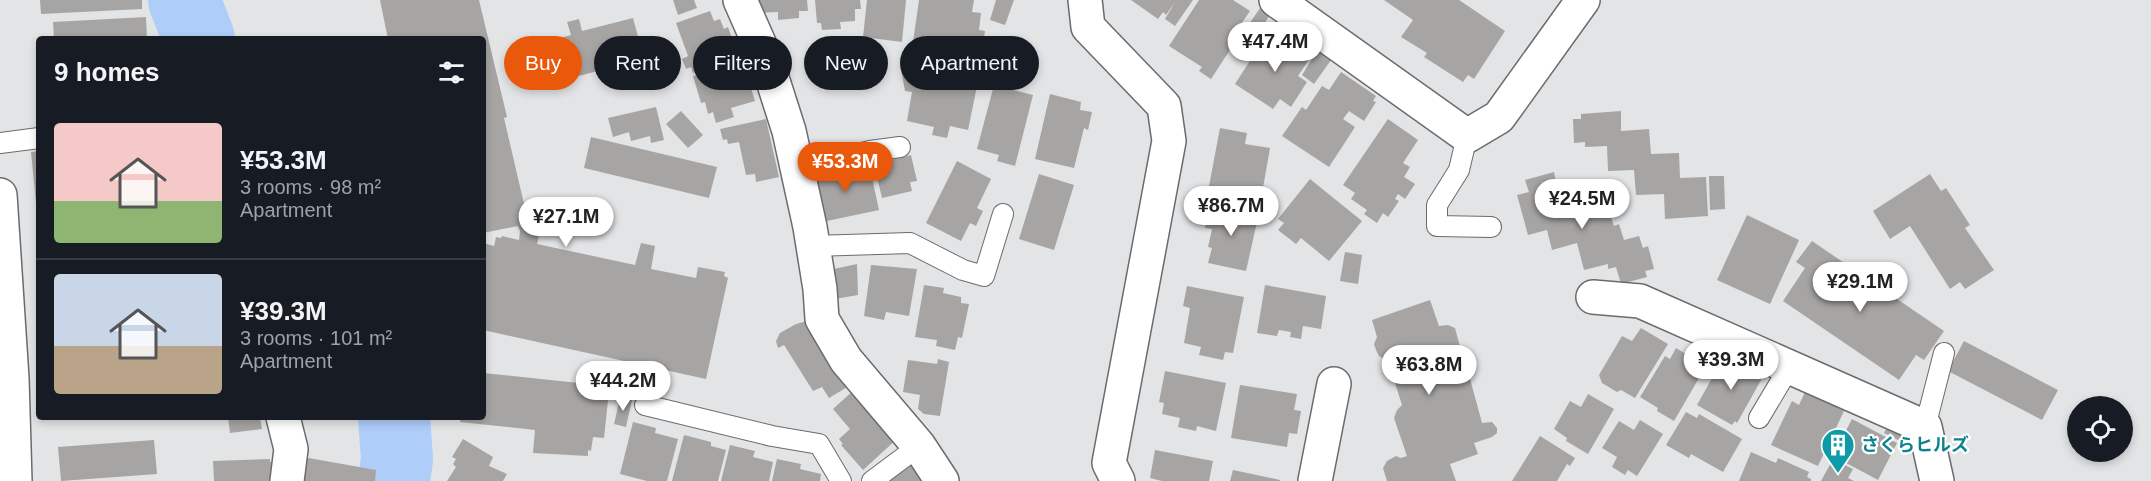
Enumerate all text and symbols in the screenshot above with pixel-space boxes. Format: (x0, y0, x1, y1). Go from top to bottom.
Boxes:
pin: ¥47.4M (1226, 22, 1324, 73)
text: ¥47.4M (1242, 30, 1308, 52)
chip: Buy (504, 36, 582, 90)
chip: Rent (594, 36, 681, 90)
chip: Filters (693, 36, 792, 90)
chip: New (804, 36, 888, 90)
chip: Apartment (900, 36, 1039, 90)
icon: filters (435, 56, 468, 89)
text: 9 homes (54, 57, 160, 87)
pin: ¥53.3M (796, 142, 894, 193)
text: ¥53.3M (240, 145, 327, 175)
icon: home (102, 147, 174, 219)
text: ¥53.3M (812, 150, 878, 172)
text: 3 rooms · 98 m² (240, 176, 381, 198)
pin: ¥24.5M (1533, 179, 1631, 230)
pin: ¥86.7M (1182, 186, 1280, 237)
text: ¥24.5M (1549, 187, 1615, 209)
text: ¥86.7M (1198, 194, 1264, 216)
pin: ¥27.1M (517, 197, 615, 248)
text: Apartment (240, 199, 332, 221)
text: ¥27.1M (533, 205, 599, 227)
pin: ¥29.1M (1811, 262, 1909, 313)
text: ¥29.1M (1827, 270, 1893, 292)
text: ¥39.3M (240, 296, 327, 326)
icon: home (102, 298, 174, 370)
text: 3 rooms · 101 m² (240, 327, 392, 349)
pin: ¥39.3M (1682, 340, 1780, 391)
pin: ¥63.8M (1380, 345, 1478, 396)
text: ¥39.3M (1698, 348, 1764, 370)
text: Apartment (240, 350, 332, 372)
text: ¥63.8M (1396, 353, 1462, 375)
pin: ¥44.2M (574, 361, 672, 412)
text: ¥44.2M (590, 369, 656, 391)
map controls (2067, 396, 2133, 462)
button: locate (2067, 396, 2133, 462)
building icon: さくらヒルズ (1820, 427, 1856, 474)
place label: さくらヒルズ (1861, 435, 1969, 455)

